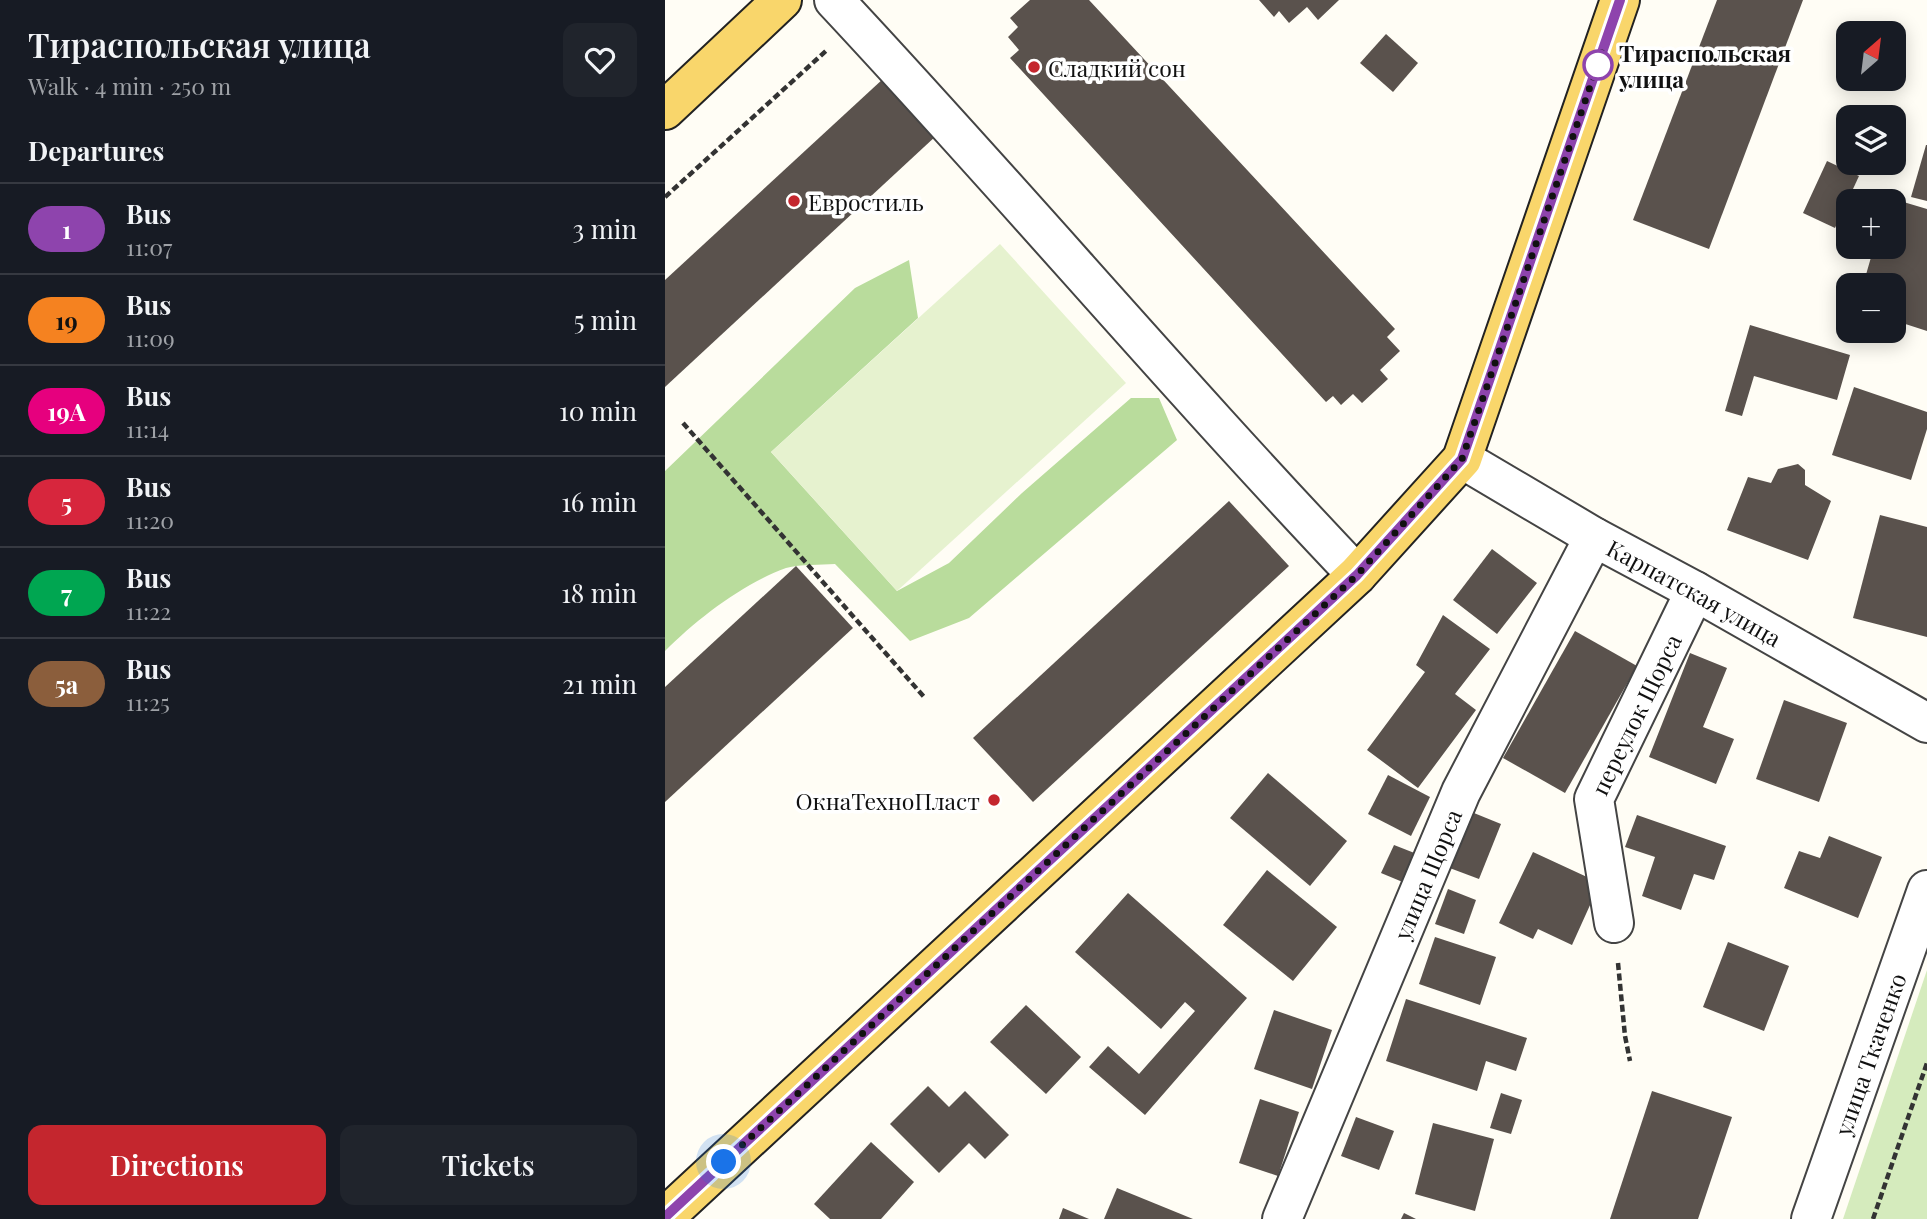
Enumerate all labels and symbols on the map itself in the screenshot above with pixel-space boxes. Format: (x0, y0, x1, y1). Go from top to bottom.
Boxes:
north arrow (1836, 21, 1906, 91)
place label: Тираспольская улица (1618, 37, 1791, 94)
marker: Тираспольская улица (1583, 50, 1613, 80)
place label: Сладкий сон (1048, 52, 1186, 83)
marker: Сладкий сон (1026, 59, 1042, 75)
place label: Евростиль (808, 186, 924, 217)
marker: Евростиль (786, 193, 802, 209)
street label: Карпатская улица (1602, 531, 1788, 653)
street label: переулок Щорса (1583, 628, 1688, 800)
place label: ОкнаТехноПласт (796, 785, 980, 816)
marker: ОкнаТехноПласт (986, 792, 1002, 808)
street label: улица Щорса (1385, 803, 1468, 945)
street label: улица Ткаченко (1826, 969, 1912, 1140)
your location (706, 1144, 741, 1179)

